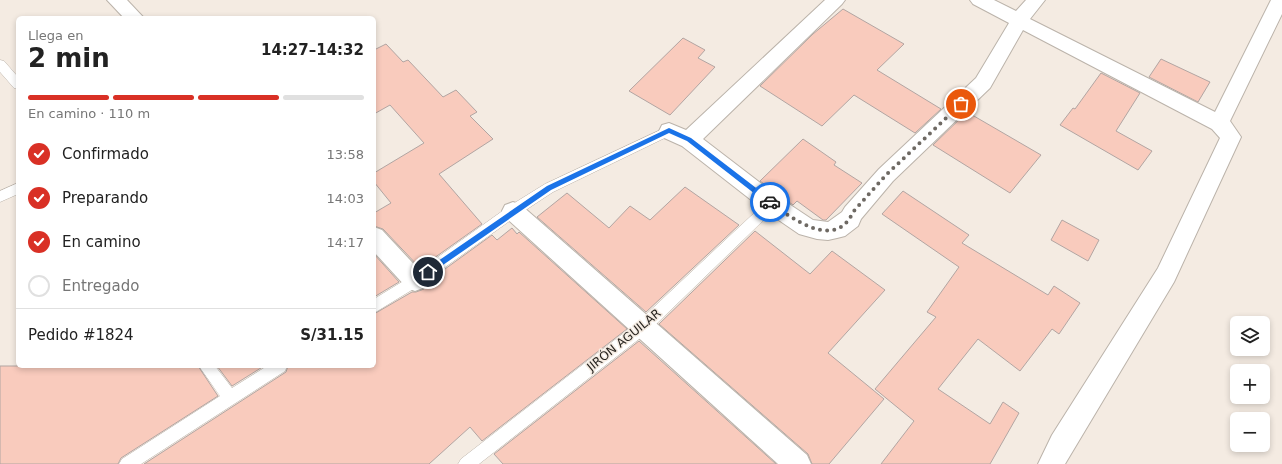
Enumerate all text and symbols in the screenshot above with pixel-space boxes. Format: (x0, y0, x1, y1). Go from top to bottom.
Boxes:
text: Llega en (28, 28, 83, 43)
text: 14:27–14:32 (261, 41, 364, 59)
text: 2 min (28, 43, 110, 73)
pin (944, 87, 978, 121)
icon: bag (950, 93, 972, 115)
text: En camino · 110 m (28, 106, 150, 121)
icon: check (28, 143, 50, 165)
text: Confirmado (62, 145, 149, 163)
text: 13:58 (327, 147, 364, 162)
courier (750, 182, 790, 222)
icon: check (28, 187, 50, 209)
text: Preparando (62, 189, 148, 207)
text: 14:03 (327, 191, 364, 206)
icon: car (759, 191, 781, 213)
icon: check (28, 231, 50, 253)
text: En camino (62, 233, 141, 251)
text: 14:17 (327, 235, 364, 250)
pin (411, 255, 445, 289)
icon: home (417, 261, 439, 283)
text: Entregado (62, 277, 139, 295)
street label: JIRÓN AGUILAR (583, 305, 664, 375)
map controls (1230, 316, 1270, 452)
button: layers (1230, 316, 1270, 356)
text: Pedido #1824 (28, 326, 134, 344)
text: S/31.15 (300, 326, 364, 344)
button: + (1230, 364, 1270, 404)
button: − (1230, 412, 1270, 452)

